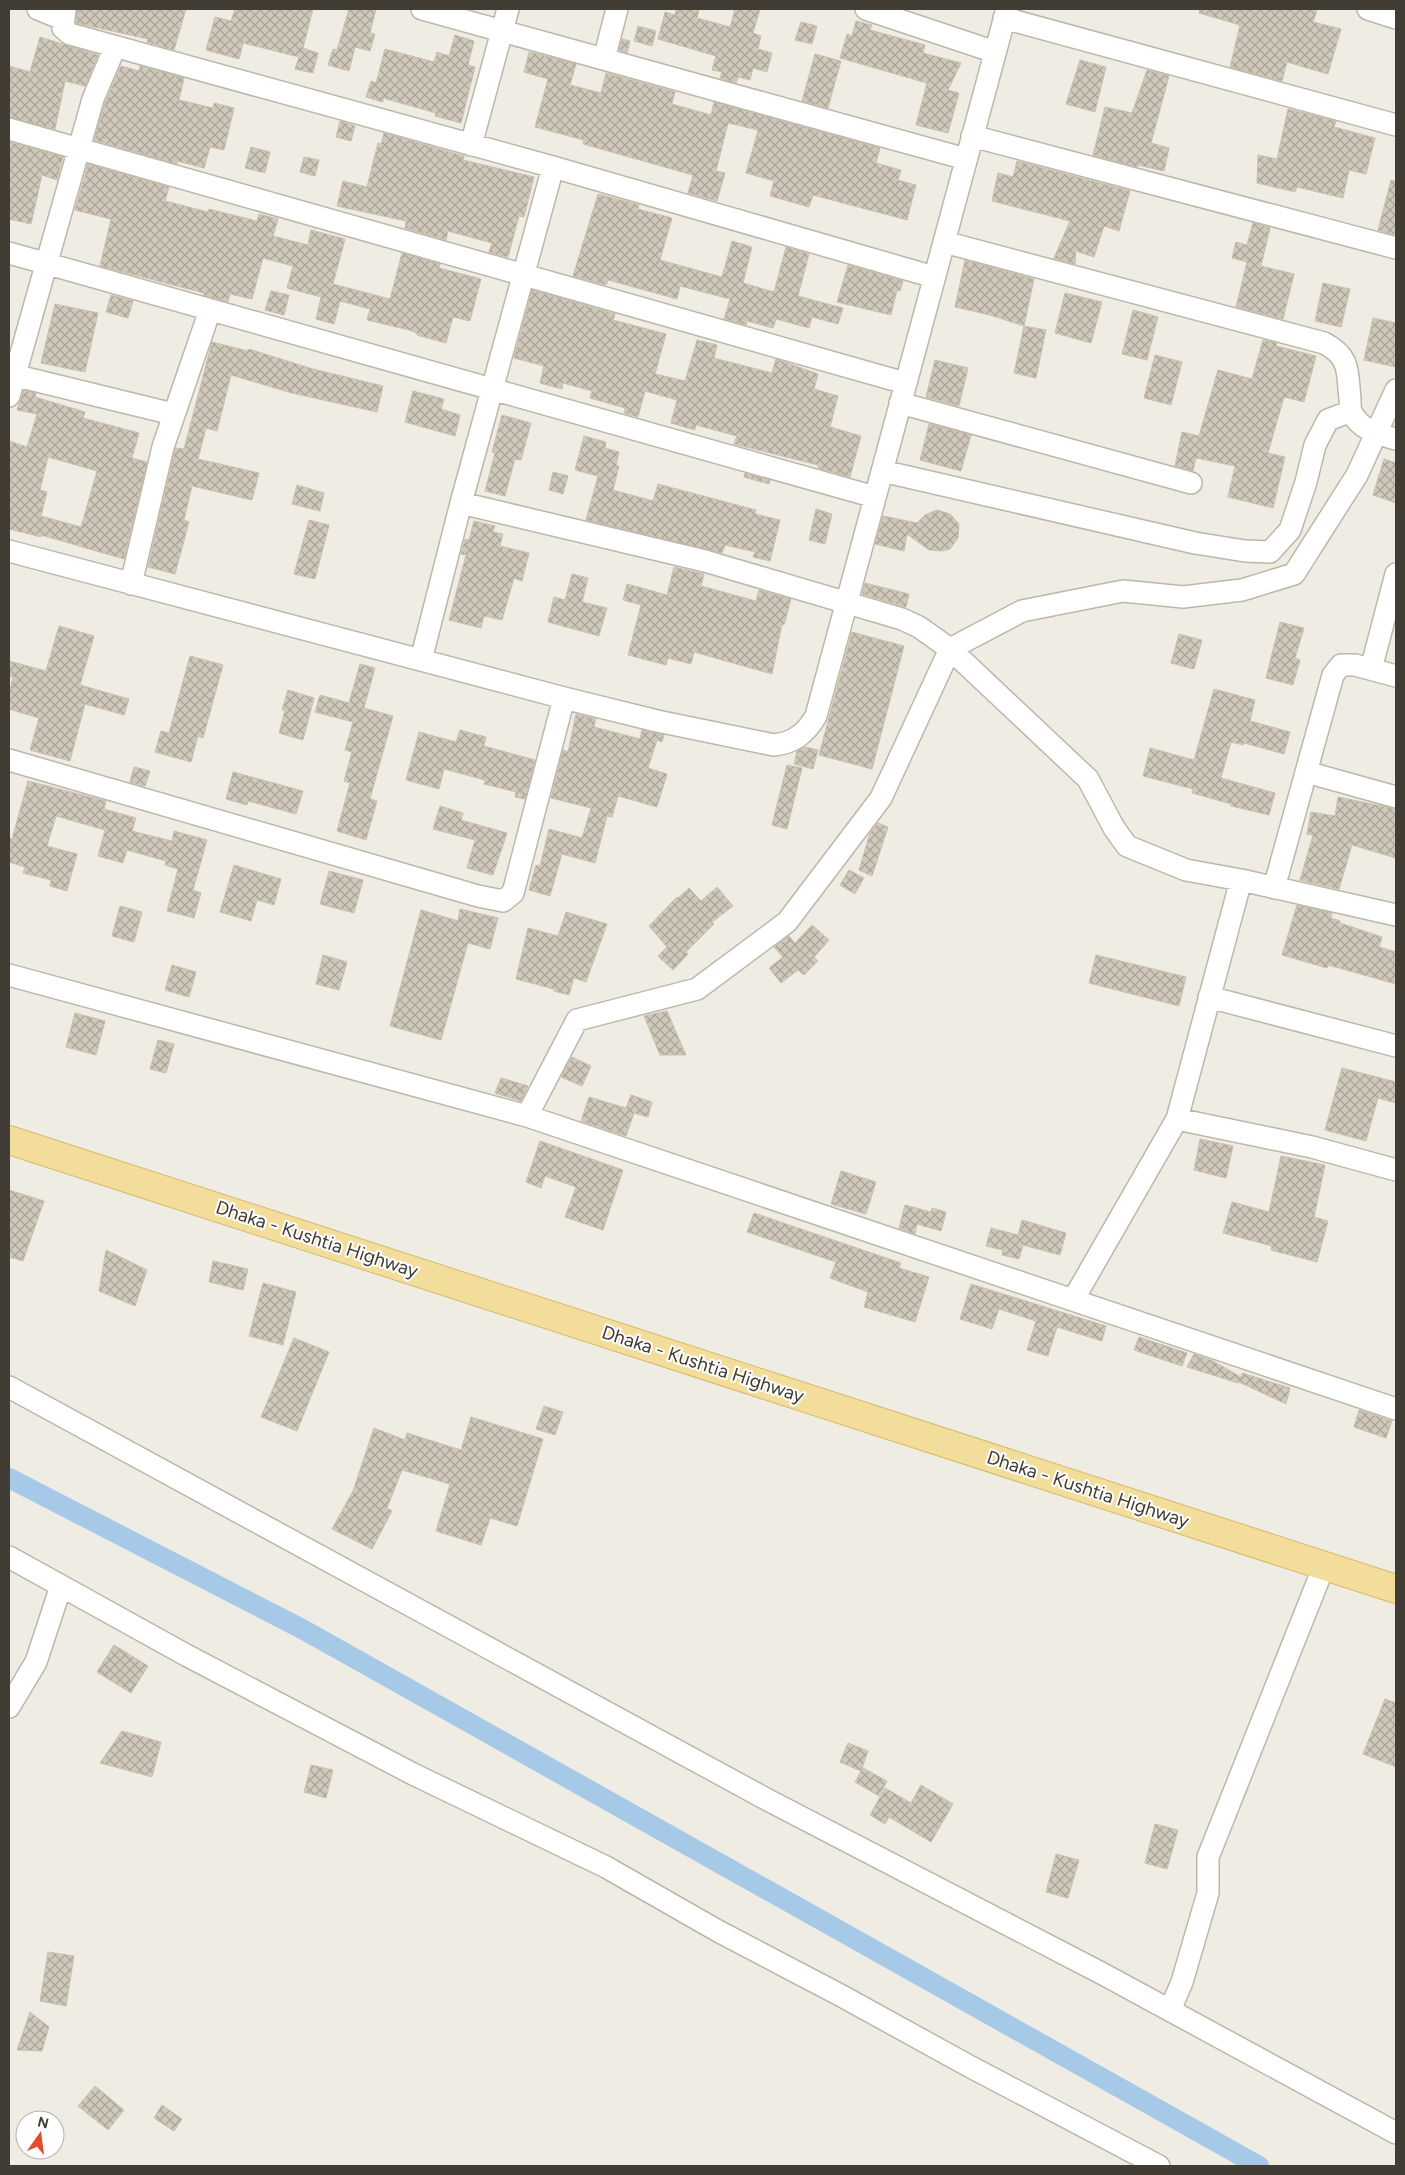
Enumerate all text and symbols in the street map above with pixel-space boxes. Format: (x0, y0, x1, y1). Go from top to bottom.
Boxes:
street label: Dhaka - Kushtia Highway (213, 1195, 421, 1283)
street label: Dhaka - Kushtia Highway (599, 1320, 807, 1408)
street label: Dhaka - Kushtia Highway (984, 1445, 1192, 1533)
north arrow (15, 2110, 65, 2160)
text: N (36, 2113, 50, 2132)

